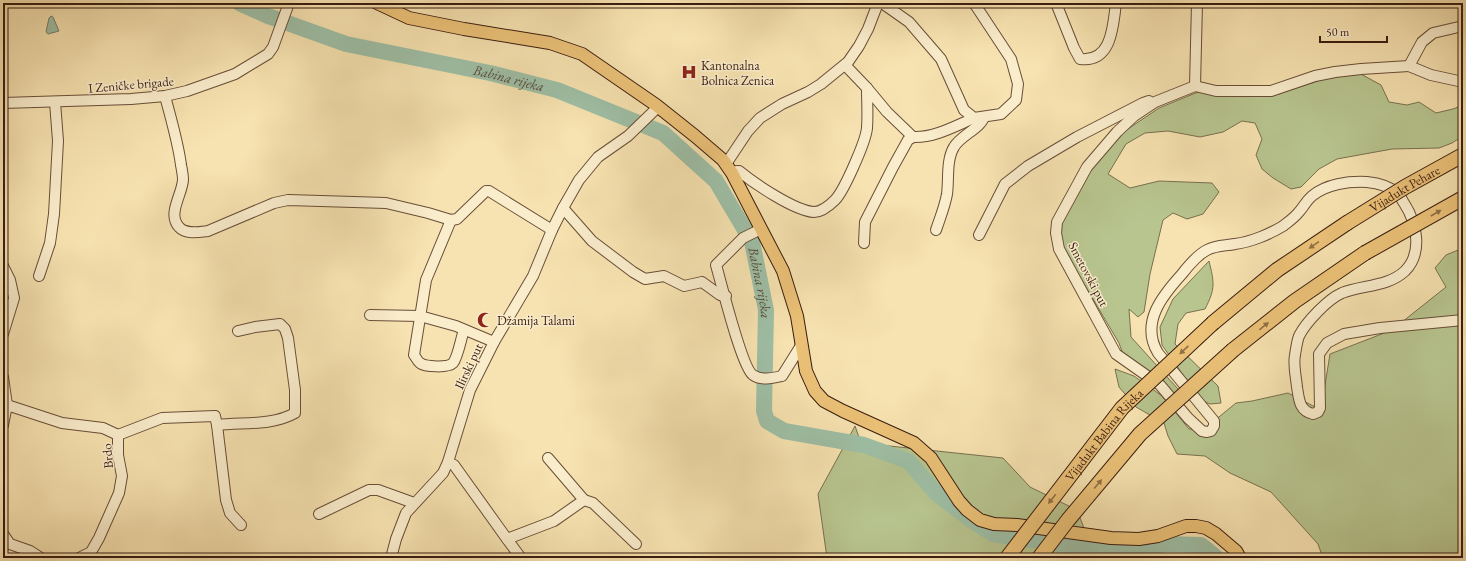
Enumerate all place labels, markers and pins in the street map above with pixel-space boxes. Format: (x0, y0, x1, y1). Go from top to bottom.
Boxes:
place label: Kantonalna Bolnica Zenica (701, 57, 775, 89)
hospital icon: Kantonalna Bolnica Zenica (680, 63, 698, 81)
mosque icon: Džamija Talami (476, 311, 494, 329)
place label: Džamija Talami (497, 312, 575, 329)

